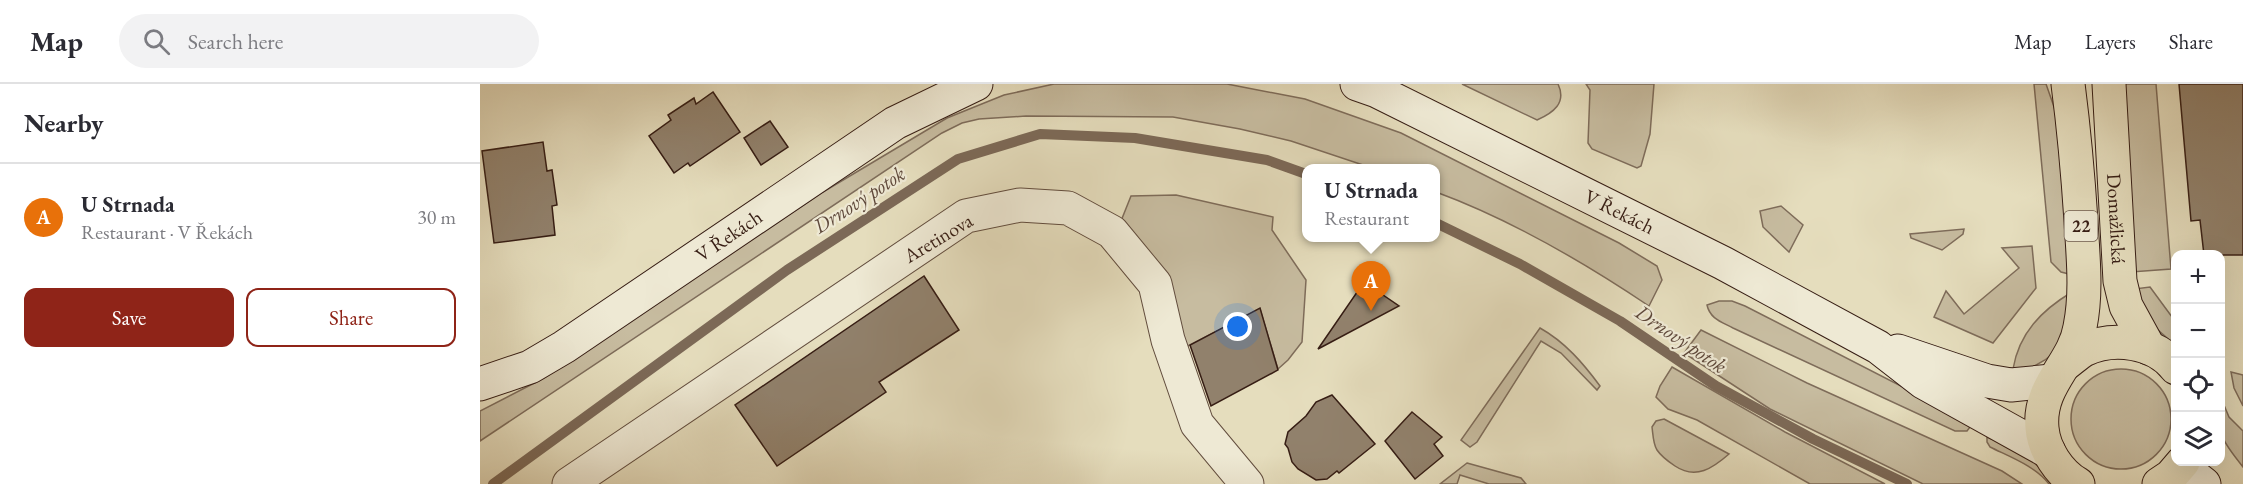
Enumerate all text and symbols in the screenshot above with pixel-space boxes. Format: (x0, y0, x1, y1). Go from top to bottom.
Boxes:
search box (119, 14, 539, 68)
text: Map (30, 23, 83, 59)
icon: search (140, 25, 173, 58)
text: Search here (188, 27, 283, 56)
text: Map (2014, 28, 2052, 55)
text: Layers (2085, 28, 2136, 55)
text: Share (2169, 28, 2213, 55)
text: Nearby (24, 106, 104, 140)
water label: Drnový potok (807, 160, 910, 240)
popup (1302, 164, 1440, 242)
street label: Domažlická (2101, 173, 2132, 265)
text: U Strnada (1324, 176, 1418, 205)
street label: V Řekách (1580, 183, 1659, 240)
text: U Strnada (81, 190, 175, 219)
text: A (36, 204, 51, 230)
text: 30 m (417, 204, 456, 230)
street label: V Řekách (690, 204, 767, 267)
text: Restaurant (1324, 205, 1409, 231)
street label: Aretinova (898, 207, 977, 269)
road number: 22 (2064, 211, 2098, 241)
text: Restaurant · V Řekách (81, 219, 253, 245)
map controls (2171, 250, 2225, 466)
button: + (2171, 250, 2225, 304)
pin: A (1352, 262, 1390, 311)
button: Save (24, 288, 234, 347)
button: Share (246, 288, 456, 347)
water label: Drnový potok (1630, 298, 1733, 379)
button: − (2171, 304, 2225, 358)
your location (1223, 312, 1252, 341)
button: locate (2171, 358, 2225, 412)
button: layers (2171, 412, 2225, 466)

